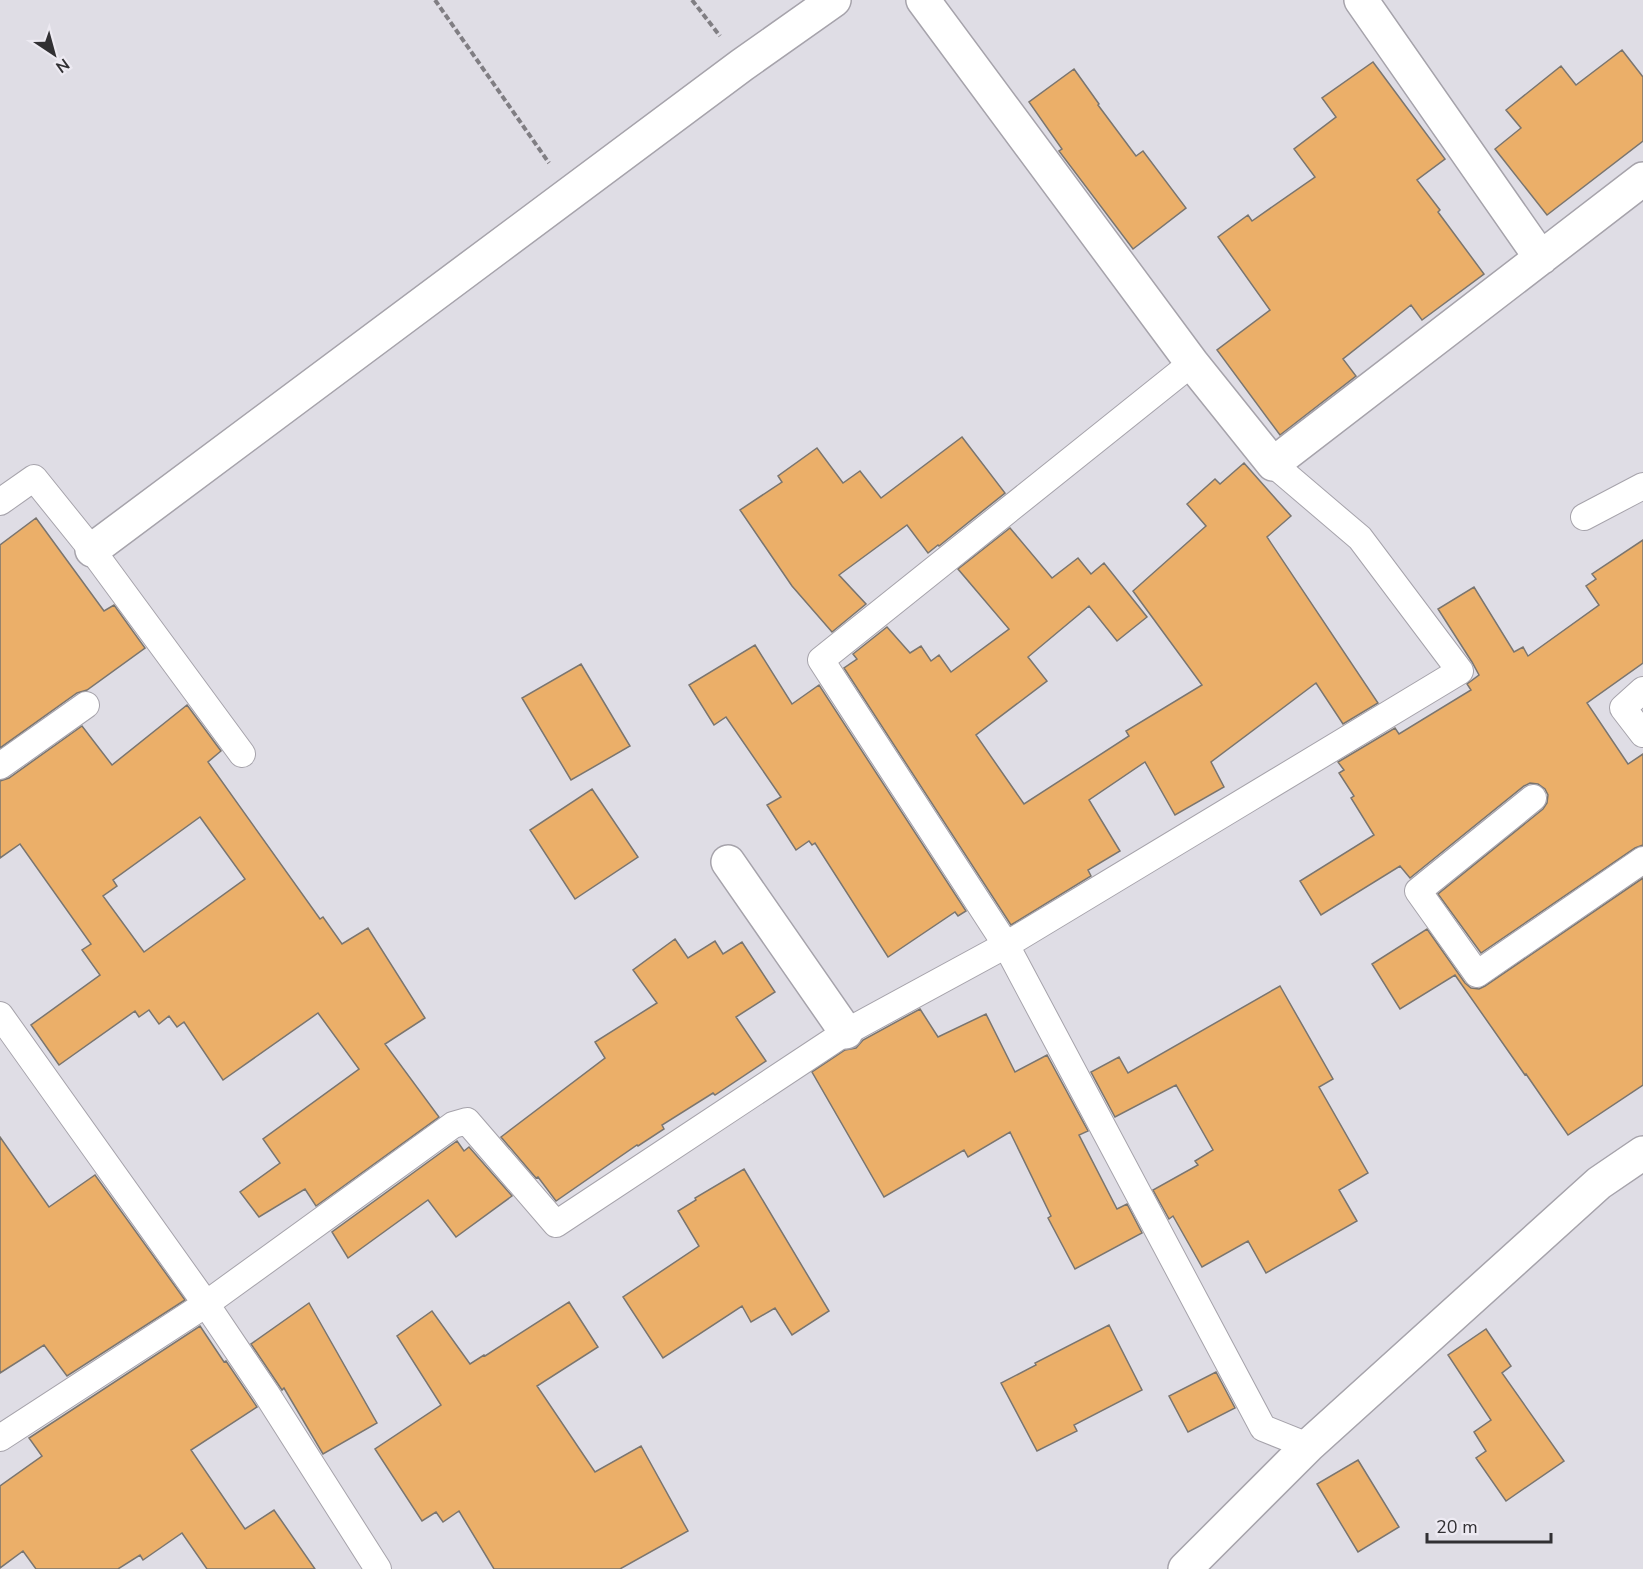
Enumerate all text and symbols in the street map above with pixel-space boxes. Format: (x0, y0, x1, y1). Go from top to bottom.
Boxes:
north arrow (24, 24, 84, 84)
text: N (51, 53, 74, 78)
scale bar (1427, 1506, 1552, 1544)
text: 20 m (1436, 1515, 1478, 1539)

